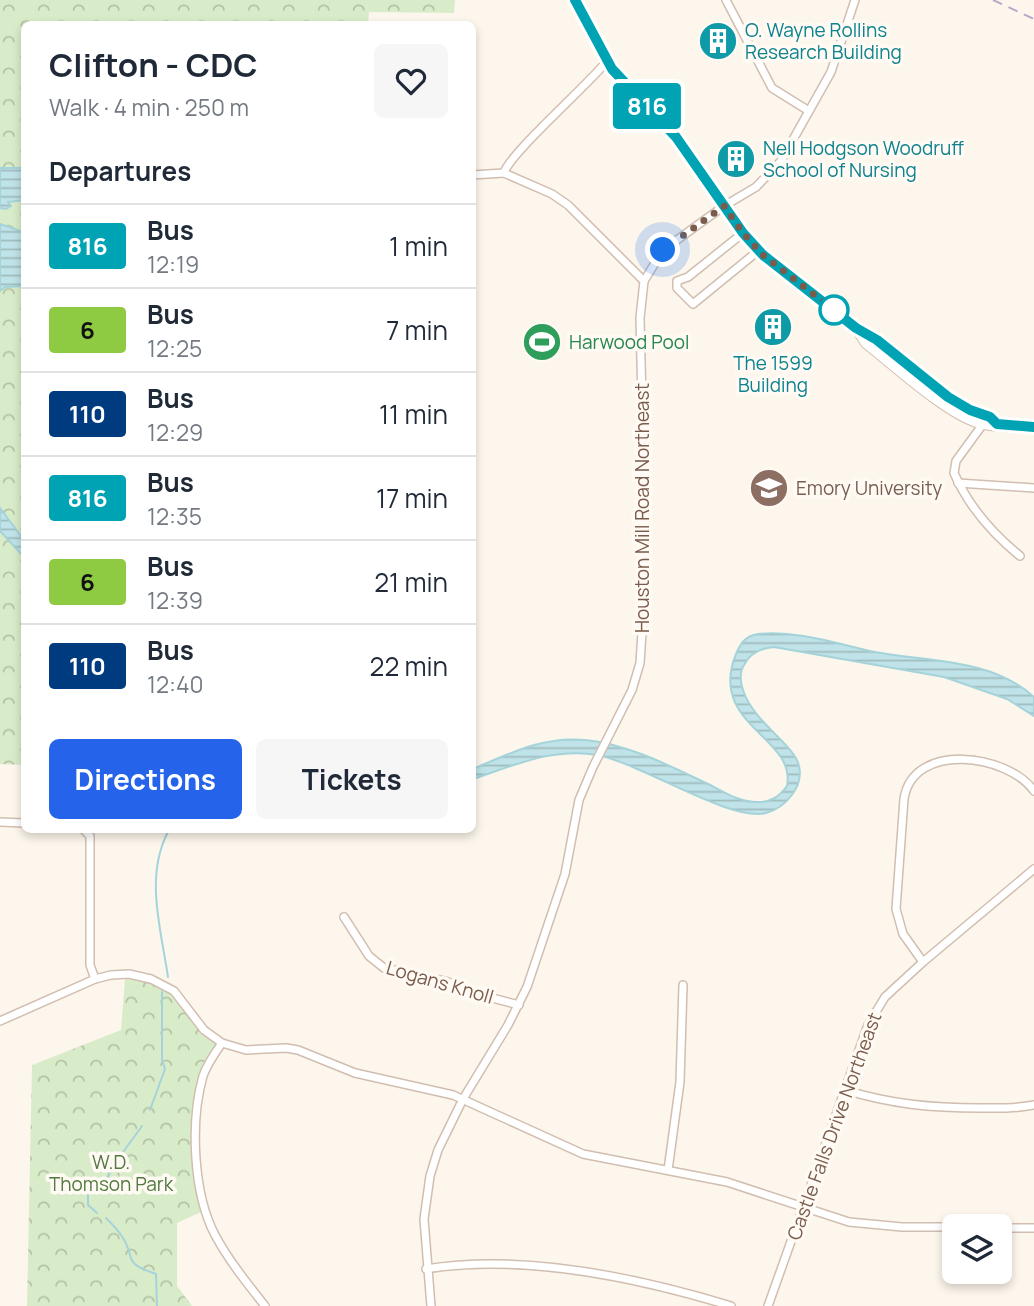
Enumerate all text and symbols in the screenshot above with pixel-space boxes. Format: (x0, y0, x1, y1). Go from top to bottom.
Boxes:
place label: O. Wayne Rollins Research Building (745, 17, 902, 65)
building icon: O. Wayne Rollins Research Building (697, 20, 739, 62)
text: Clifton - CDC (49, 42, 258, 87)
button: heart (374, 44, 448, 118)
line badge: 816 (607, 83, 687, 129)
text: 816 (627, 89, 667, 122)
text: Walk · 4 min · 250 m (49, 91, 249, 123)
place label: Nell Hodgson Woodruff School of Nursing (763, 135, 964, 183)
building icon: Nell Hodgson Woodruff School of Nursing (715, 138, 757, 180)
text: Departures (49, 153, 191, 189)
text: Bus (147, 212, 194, 248)
text: 1 min (389, 228, 448, 264)
text: 816 (67, 229, 108, 262)
your location (645, 232, 680, 267)
text: 12:19 (147, 248, 199, 280)
unlabelled marker (819, 295, 849, 325)
text: Bus (147, 296, 194, 332)
building icon: The 1599 Building (752, 306, 794, 348)
text: 7 min (386, 312, 448, 348)
text: 6 (80, 313, 95, 346)
sports icon: Harwood Pool (521, 321, 563, 363)
place label: Harwood Pool (569, 329, 689, 355)
text: 12:25 (147, 332, 202, 364)
place label: The 1599 Building (733, 350, 813, 398)
text: Bus (147, 380, 194, 416)
street label: Houston Mill Road Northeast (629, 383, 655, 633)
text: 11 min (379, 396, 448, 432)
text: 110 (69, 397, 106, 430)
text: 12:29 (147, 416, 203, 448)
text: Bus (147, 464, 194, 500)
school or university icon: Emory University (748, 467, 790, 509)
place label: Emory University (796, 475, 942, 501)
text: 17 min (376, 480, 448, 516)
text: 816 (67, 481, 108, 514)
text: 12:35 (147, 500, 202, 532)
text: Bus (147, 548, 194, 584)
text: 21 min (374, 564, 448, 600)
text: 6 (80, 565, 95, 598)
text: 12:39 (147, 584, 203, 616)
text: Bus (147, 632, 194, 668)
text: 22 min (370, 648, 448, 684)
text: 110 (69, 649, 106, 682)
text: 12:40 (147, 668, 204, 700)
button: Directions (49, 739, 242, 819)
button: Tickets (256, 739, 448, 819)
street label: Logans Knoll (383, 954, 497, 1010)
street label: Castle Falls Drive Northeast (781, 1008, 887, 1244)
park label: W.D. Thomson Park (49, 1149, 174, 1197)
map controls (942, 1214, 1012, 1284)
button: layers (942, 1214, 1012, 1284)

